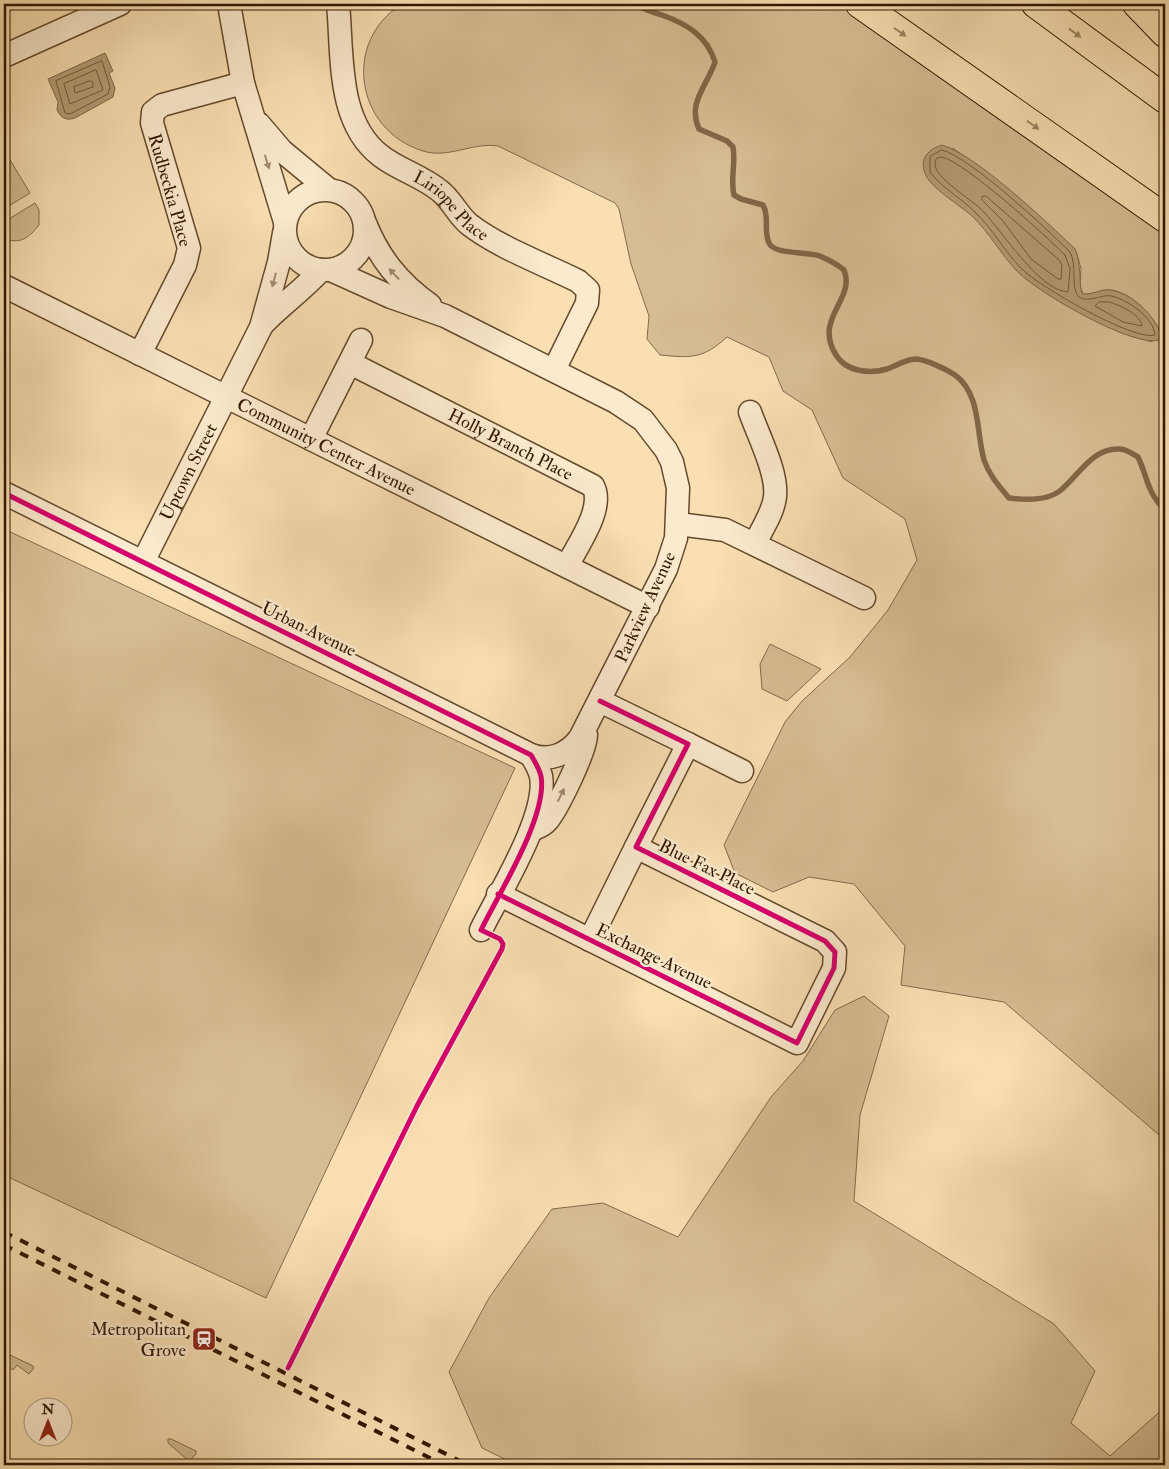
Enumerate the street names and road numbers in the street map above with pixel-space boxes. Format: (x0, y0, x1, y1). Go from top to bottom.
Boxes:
street label: Rudbeckia Place (142, 131, 197, 250)
street label: Liriope Place (409, 165, 493, 247)
street label: Community Center Avenue (233, 393, 419, 501)
street label: Holly Branch Place (444, 404, 577, 486)
street label: Uptown Street (155, 419, 223, 524)
street label: Parkview Avenue (610, 548, 681, 666)
street label: Urban Avenue (258, 597, 360, 663)
street label: Blue Fax Place (655, 834, 759, 901)
street label: Exchange Avenue (592, 918, 716, 995)

